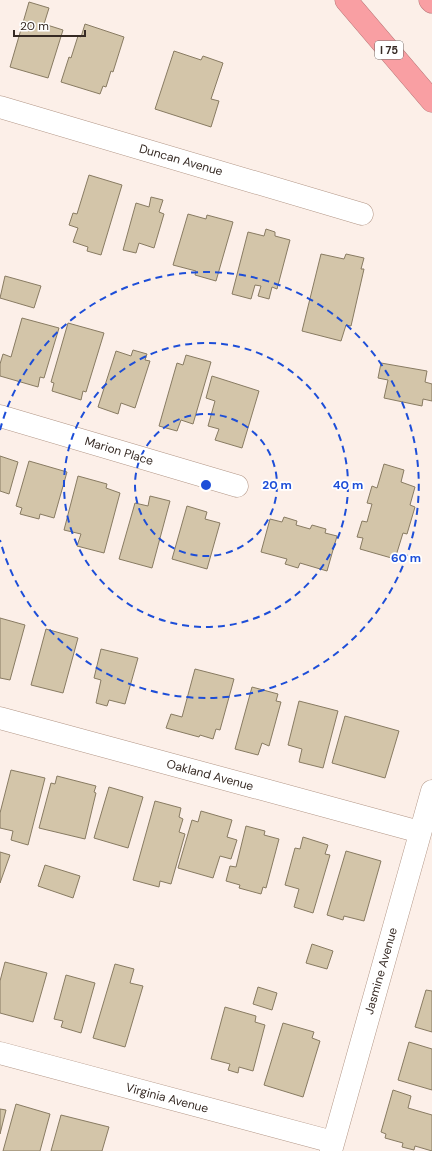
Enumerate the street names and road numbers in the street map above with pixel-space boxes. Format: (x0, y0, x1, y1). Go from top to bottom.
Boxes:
road number: I 75 (375, 41, 403, 59)
street label: Duncan Avenue (137, 140, 225, 180)
street label: Marion Place (83, 433, 155, 469)
street label: Oakland Avenue (165, 756, 255, 794)
street label: Jasmine Avenue (361, 925, 401, 1016)
street label: Virginia Avenue (124, 1079, 210, 1117)

